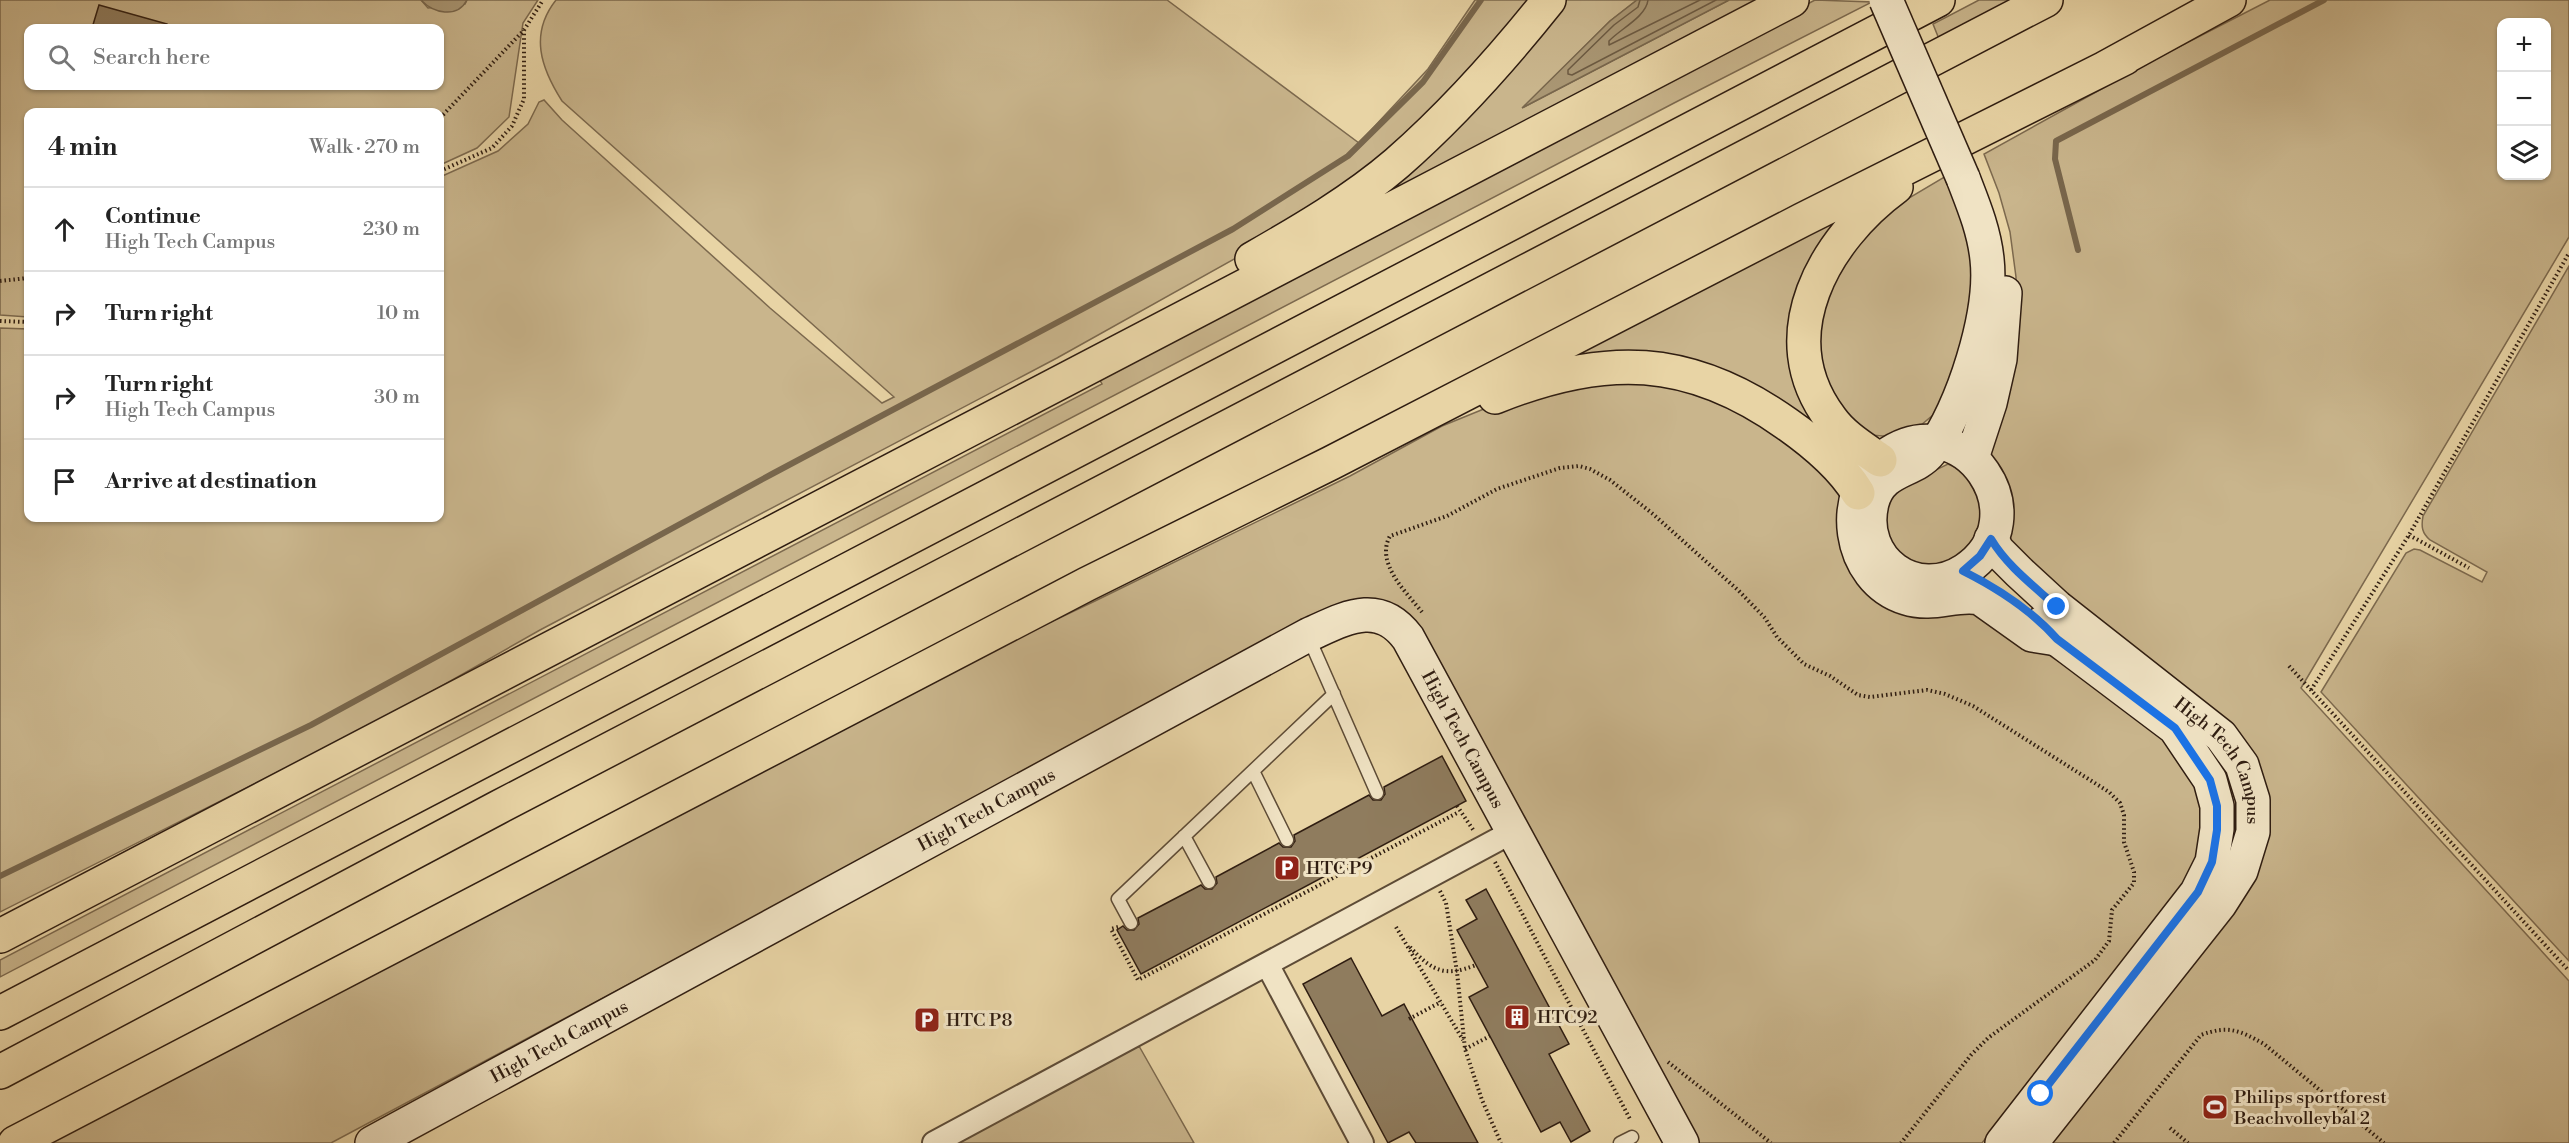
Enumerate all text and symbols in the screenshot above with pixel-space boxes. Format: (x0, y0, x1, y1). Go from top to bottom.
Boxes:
map controls (2497, 18, 2551, 180)
button: + (2497, 18, 2551, 72)
search box (24, 24, 444, 90)
icon: search (45, 41, 78, 74)
text: Search here (93, 44, 210, 71)
button: − (2497, 72, 2551, 126)
button: layers (2497, 126, 2551, 180)
text: 4 min (48, 131, 118, 163)
text: Walk · 270 m (309, 135, 420, 160)
text: Continue (105, 203, 201, 230)
icon: ahead (48, 213, 81, 246)
text: 230 m (363, 217, 420, 242)
text: High Tech Campus (105, 230, 275, 255)
icon: right (48, 297, 81, 330)
text: Turn right (105, 300, 213, 327)
text: 10 m (377, 301, 420, 326)
text: Turn right (105, 371, 213, 398)
icon: right (48, 381, 81, 414)
text: 30 m (374, 385, 420, 410)
text: High Tech Campus (105, 398, 275, 423)
icon: arrive (48, 465, 81, 498)
text: Arrive at destination (105, 468, 317, 495)
route end (2043, 593, 2069, 619)
street label: High Tech Campus (1416, 666, 1510, 812)
street label: High Tech Campus (2169, 692, 2265, 824)
street label: High Tech Campus (913, 763, 1059, 856)
parking icon: HTC P9 (1272, 853, 1302, 883)
place label: HTC P9 (1306, 857, 1372, 880)
street label: High Tech Campus (486, 995, 632, 1088)
building icon: HTC92 (1502, 1002, 1532, 1032)
parking icon: HTC P8 (912, 1005, 942, 1035)
place label: HTC92 (1537, 1006, 1598, 1029)
place label: HTC P8 (946, 1009, 1012, 1032)
route start (2027, 1080, 2053, 1106)
place label: Philips sportforest Beachvolleybal 2 (2233, 1086, 2387, 1130)
sports icon: Philips sportforest Beachvolleybal 2 (2200, 1092, 2230, 1122)

